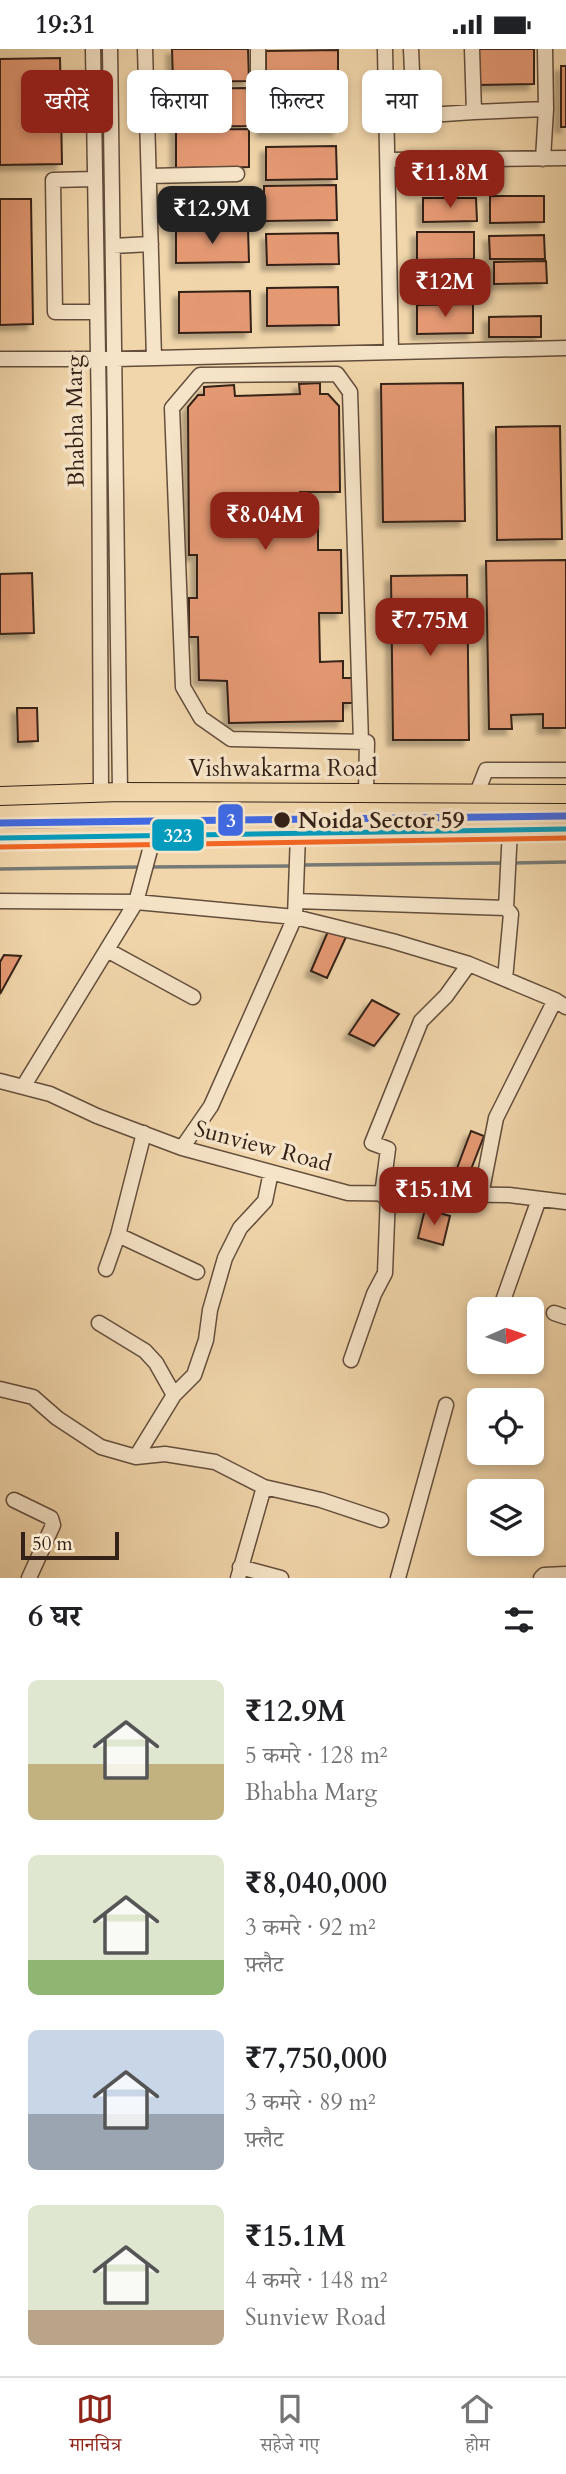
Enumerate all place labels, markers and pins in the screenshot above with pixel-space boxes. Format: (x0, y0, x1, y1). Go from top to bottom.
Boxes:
pin: ₹11.8M (393, 151, 507, 210)
pin: ₹12.9M (155, 187, 269, 246)
pin: ₹12M (404, 259, 486, 319)
pin: ₹8.04M (208, 493, 322, 552)
pin: ₹7.75M (373, 599, 487, 658)
place label: Noida Sector 59 (298, 805, 465, 836)
marker: Noida Sector 59 (272, 810, 292, 830)
pin: ₹15.1M (377, 1167, 491, 1227)

